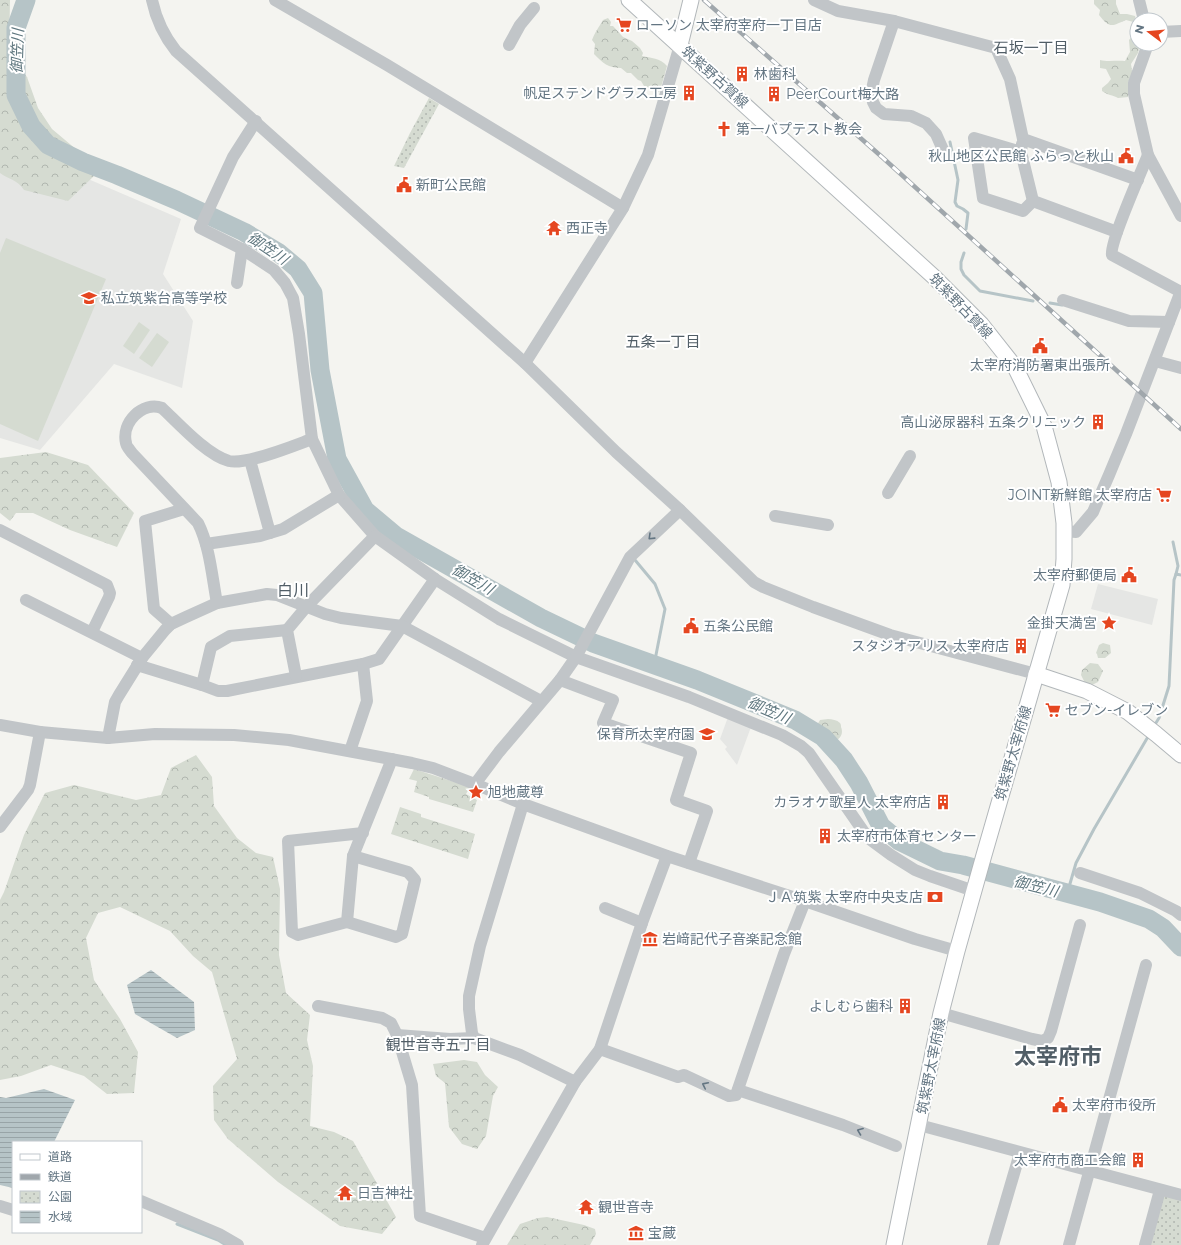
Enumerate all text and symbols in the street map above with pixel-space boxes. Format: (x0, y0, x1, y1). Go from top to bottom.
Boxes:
north arrow (1129, 12, 1169, 52)
supermarket icon: ローソン 太宰府宰府一丁目店 (615, 16, 633, 34)
place label: ローソン 太宰府宰府一丁目店 (636, 16, 822, 34)
text: N (1131, 23, 1147, 35)
water label: 御笠川 (7, 26, 27, 74)
district label: 石坂一丁目 (993, 38, 1069, 57)
street label: 筑紫野古賀線 (678, 42, 752, 112)
building icon: 林歯科 (733, 65, 751, 83)
place label: 林歯科 (754, 65, 796, 83)
place label: 帆足ステンドグラス工房 (523, 84, 677, 102)
building icon: 帆足ステンドグラス工房 (680, 84, 698, 102)
building icon: PeerCourt梅大路 (765, 85, 783, 103)
place label: PeerCourt梅大路 (786, 85, 899, 103)
church icon: 第一バプテスト教会 (715, 120, 733, 138)
place label: 第一バプテスト教会 (736, 120, 862, 138)
place label: 秋山地区公民館 ふらっと秋山 (928, 147, 1114, 165)
public building icon: 秋山地区公民館 ふらっと秋山 (1117, 147, 1135, 165)
public building icon: 新町公民館 (395, 176, 413, 194)
place label: 新町公民館 (416, 176, 486, 194)
temple icon: 西正寺 (545, 219, 563, 237)
place label: 西正寺 (566, 219, 608, 237)
water label: 御笠川 (244, 228, 294, 270)
street label: 筑紫野古賀線 (925, 270, 997, 342)
school or university icon: 私立筑紫台高等学校 (80, 289, 98, 307)
place label: 私立筑紫台高等学校 (101, 289, 227, 307)
district label: 五条一丁目 (625, 332, 701, 351)
public building icon: 太宰府消防署東出張所 (1031, 337, 1049, 355)
place label: 太宰府消防署東出張所 (970, 356, 1110, 374)
place label: 高山泌尿器科 五条クリニック (900, 413, 1086, 431)
building icon: 高山泌尿器科 五条クリニック (1089, 413, 1107, 431)
place label: JOINT新鮮館 太宰府店 (1007, 486, 1152, 504)
supermarket icon: JOINT新鮮館 太宰府店 (1155, 486, 1173, 504)
one-way arrow (649, 532, 656, 539)
water label: 御笠川 (449, 560, 499, 599)
place label: 太宰府郵便局 (1033, 566, 1117, 584)
public building icon: 太宰府郵便局 (1120, 566, 1138, 584)
district label: 白川 (277, 581, 309, 600)
place label: 金掛天満宮 (1027, 614, 1097, 632)
place icon: 金掛天満宮 (1100, 614, 1118, 632)
public building icon: 五条公民館 (682, 617, 700, 635)
place label: 五条公民館 (703, 617, 773, 635)
place label: スタジオアリス 太宰府店 (851, 637, 1009, 655)
building icon: スタジオアリス 太宰府店 (1012, 637, 1030, 655)
water label: 御笠川 (745, 692, 795, 728)
supermarket icon: セブン-イレブン (1044, 701, 1062, 719)
place label: セブン-イレブン (1065, 701, 1168, 719)
street label: 筑紫野太宰府線 (991, 703, 1035, 803)
place label: 保育所太宰府園 (597, 725, 695, 743)
school or university icon: 保育所太宰府園 (698, 725, 716, 743)
place icon: 旭地蔵尊 (467, 783, 485, 801)
place label: 旭地蔵尊 (488, 783, 544, 801)
place label: カラオケ歌星人 太宰府店 (773, 793, 931, 811)
building icon: カラオケ歌星人 太宰府店 (934, 793, 952, 811)
building icon: 太宰府市体育センター (816, 827, 834, 845)
place label: 太宰府市体育センター (837, 827, 977, 845)
water label: 御笠川 (1012, 871, 1062, 901)
place label: ＪＡ筑紫 太宰府中央支店 (765, 888, 923, 906)
bank icon: ＪＡ筑紫 太宰府中央支店 (926, 888, 944, 906)
museum icon: 岩﨑記代子音楽記念館 (641, 930, 659, 948)
place label: 岩﨑記代子音楽記念館 (662, 930, 802, 948)
place label: よしむら歯科 (809, 997, 893, 1015)
building icon: よしむら歯科 (896, 997, 914, 1015)
street label: 筑紫野太宰府線 (913, 1016, 949, 1116)
district label: 観世音寺五丁目 (385, 1035, 491, 1054)
district label: 太宰府市 (1014, 1043, 1102, 1070)
one-way arrow (701, 1082, 709, 1090)
public building icon: 太宰府市役所 (1051, 1096, 1069, 1114)
place label: 太宰府市役所 (1072, 1096, 1156, 1114)
one-way arrow (856, 1128, 863, 1136)
legend (12, 1141, 142, 1233)
text: 道路 (48, 1149, 72, 1164)
place label: 太宰府市商工会館 (1014, 1151, 1126, 1169)
building icon: 太宰府市商工会館 (1129, 1151, 1147, 1169)
text: 鉄道 (48, 1169, 72, 1184)
temple icon: 日吉神社 (336, 1184, 354, 1202)
place label: 日吉神社 (357, 1184, 413, 1202)
text: 公園 (48, 1189, 72, 1204)
temple icon: 観世音寺 (577, 1198, 595, 1216)
place label: 観世音寺 (598, 1198, 654, 1216)
text: 水域 (48, 1209, 72, 1224)
museum icon: 宝蔵 (627, 1224, 645, 1242)
place label: 宝蔵 (648, 1224, 676, 1242)

